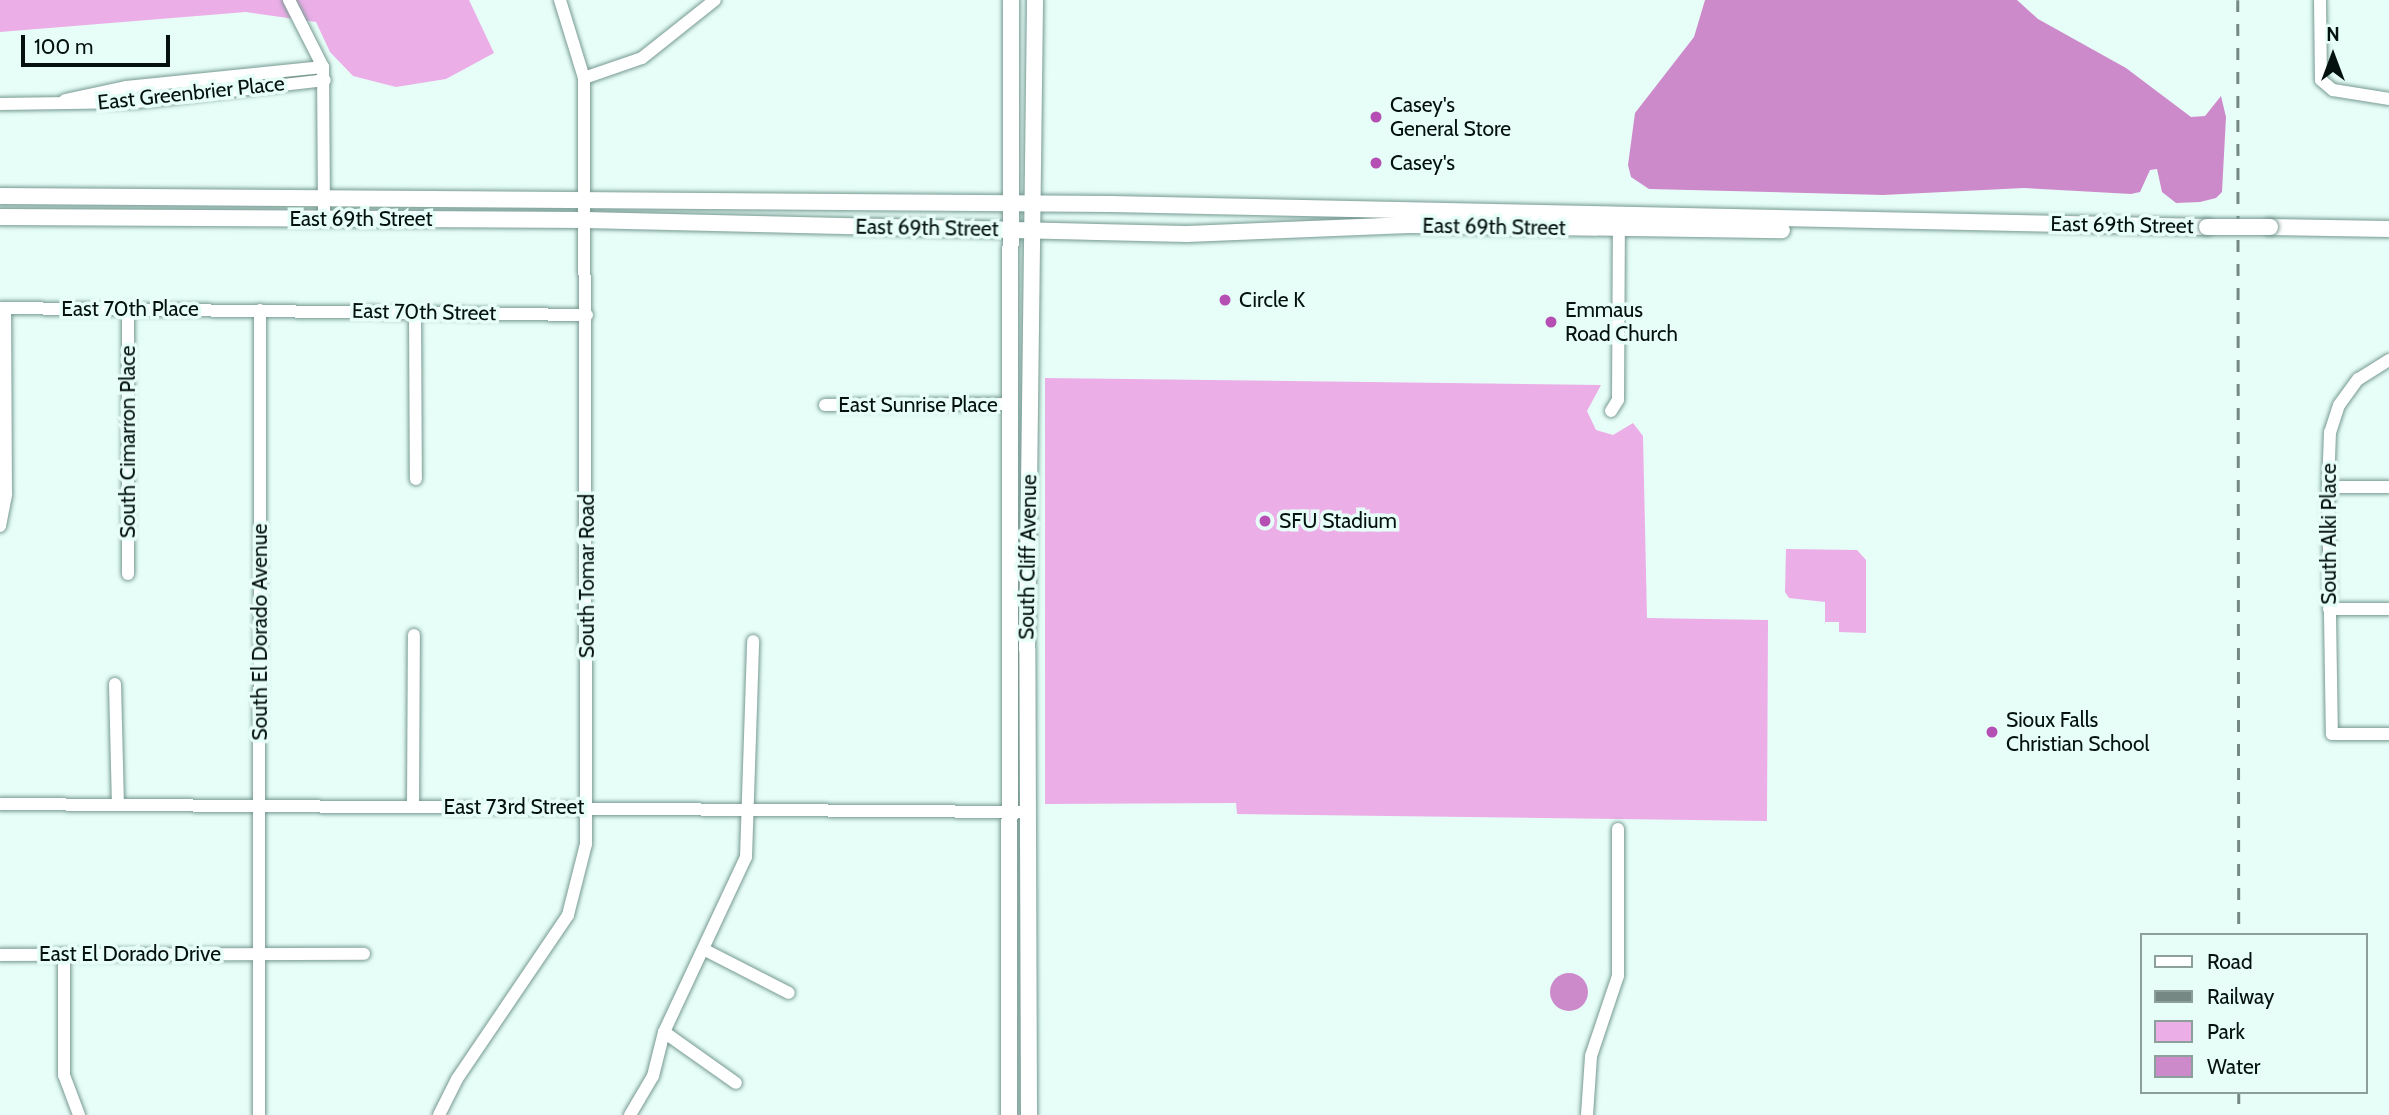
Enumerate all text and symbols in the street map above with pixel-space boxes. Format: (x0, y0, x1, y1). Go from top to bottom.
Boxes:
scale bar (24, 21, 173, 65)
north arrow (2298, 21, 2368, 91)
text: N (2326, 23, 2340, 46)
text: 100 m (34, 34, 93, 59)
street label: East Greenbrier Place (96, 71, 286, 115)
place label: Casey's General Store (1390, 92, 1511, 142)
marker: Casey's General Store (1368, 109, 1384, 125)
place label: Casey's (1390, 150, 1455, 176)
marker: Casey's (1368, 155, 1384, 171)
street label: East 69th Street (289, 206, 433, 232)
street label: East 69th Street (2050, 211, 2194, 239)
street label: East 69th Street (1422, 213, 1566, 241)
street label: East 69th Street (855, 214, 999, 242)
place label: Circle K (1239, 287, 1305, 313)
marker: Circle K (1217, 292, 1233, 308)
street label: East 70th Place (61, 296, 199, 322)
place label: Emmaus Road Church (1565, 297, 1678, 347)
street label: East 70th Street (352, 298, 496, 326)
marker: Emmaus Road Church (1543, 314, 1559, 330)
street label: South Cimarron Place (115, 346, 141, 538)
street label: East Sunrise Place (838, 392, 998, 418)
street label: South Alki Place (2316, 463, 2342, 605)
street label: South Cliff Avenue (1014, 474, 1042, 640)
street label: South Tomar Road (574, 494, 600, 658)
place label: SFU Stadium (1279, 508, 1397, 534)
marker: SFU Stadium (1257, 513, 1273, 529)
street label: South El Dorado Avenue (247, 523, 273, 741)
place label: Sioux Falls Christian School (2006, 707, 2149, 757)
marker: Sioux Falls Christian School (1984, 724, 2000, 740)
street label: East 73rd Street (444, 794, 584, 820)
legend (2140, 933, 2368, 1094)
street label: East El Dorado Drive (39, 941, 221, 967)
text: Road (2207, 949, 2253, 974)
text: Railway (2207, 984, 2274, 1009)
text: Park (2207, 1019, 2245, 1044)
text: Water (2207, 1054, 2260, 1079)

